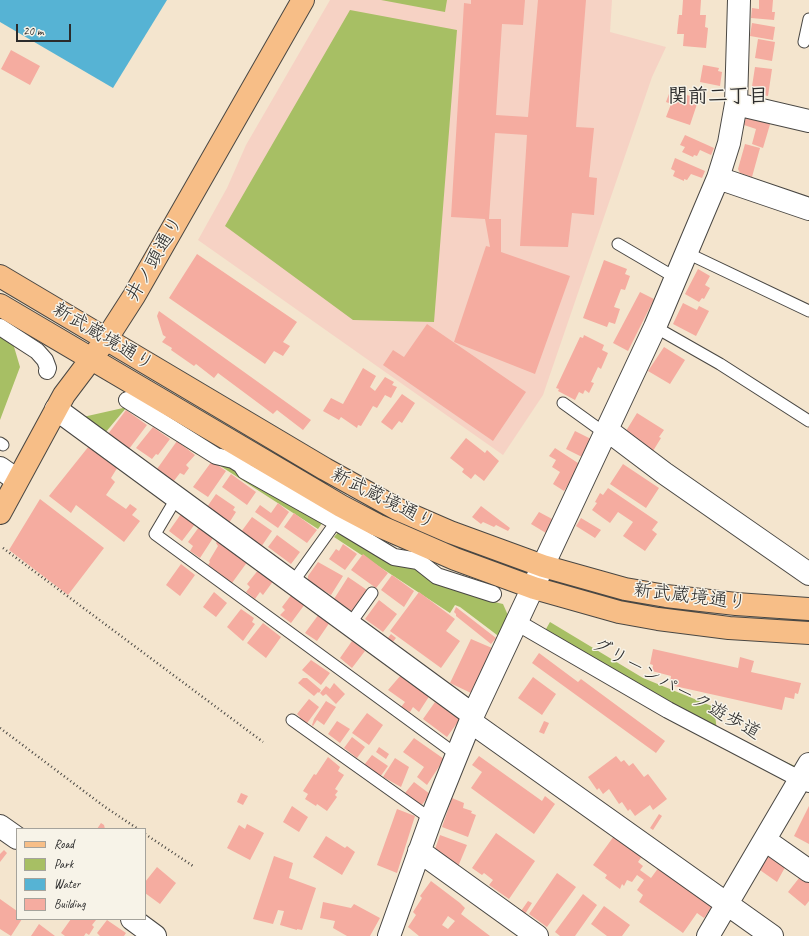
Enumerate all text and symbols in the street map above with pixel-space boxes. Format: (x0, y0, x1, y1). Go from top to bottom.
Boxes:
scale bar (18, 16, 73, 42)
text: 20 m (23, 23, 43, 39)
district label: 関前二丁目 (668, 85, 768, 109)
street label: 井ノ頭通り (121, 212, 189, 306)
street label: 新武蔵境通り (48, 298, 158, 376)
street label: 新武蔵境通り (327, 463, 439, 535)
street label: 新武蔵境通り (632, 579, 748, 615)
street label: グリーンパーク遊歩道 (587, 633, 765, 745)
legend (16, 828, 146, 920)
text: Road (54, 836, 74, 852)
text: Park (54, 856, 73, 872)
text: Water (54, 876, 80, 892)
text: Building (54, 896, 86, 912)

